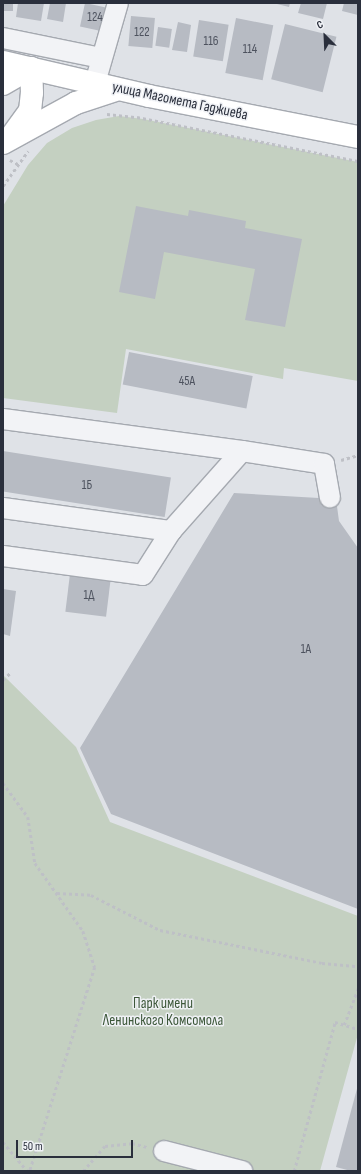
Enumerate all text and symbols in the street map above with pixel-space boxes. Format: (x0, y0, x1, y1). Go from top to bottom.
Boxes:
house number: 124 (87, 9, 103, 25)
north arrow (305, 16, 345, 56)
text: С (315, 17, 325, 32)
house number: 122 (134, 24, 150, 40)
house number: 116 (204, 33, 218, 49)
house number: 114 (243, 41, 257, 57)
street label: улица Магомета Гаджиева (111, 78, 249, 124)
house number: 45А (179, 373, 195, 389)
house number: 1Б (82, 477, 92, 493)
house number: 1Д (83, 587, 95, 603)
house number: 1А (301, 641, 311, 657)
park label: Парк имени Ленинского Комсомола (103, 994, 223, 1029)
scale bar (18, 1132, 135, 1158)
text: 50 m (23, 1139, 43, 1154)

